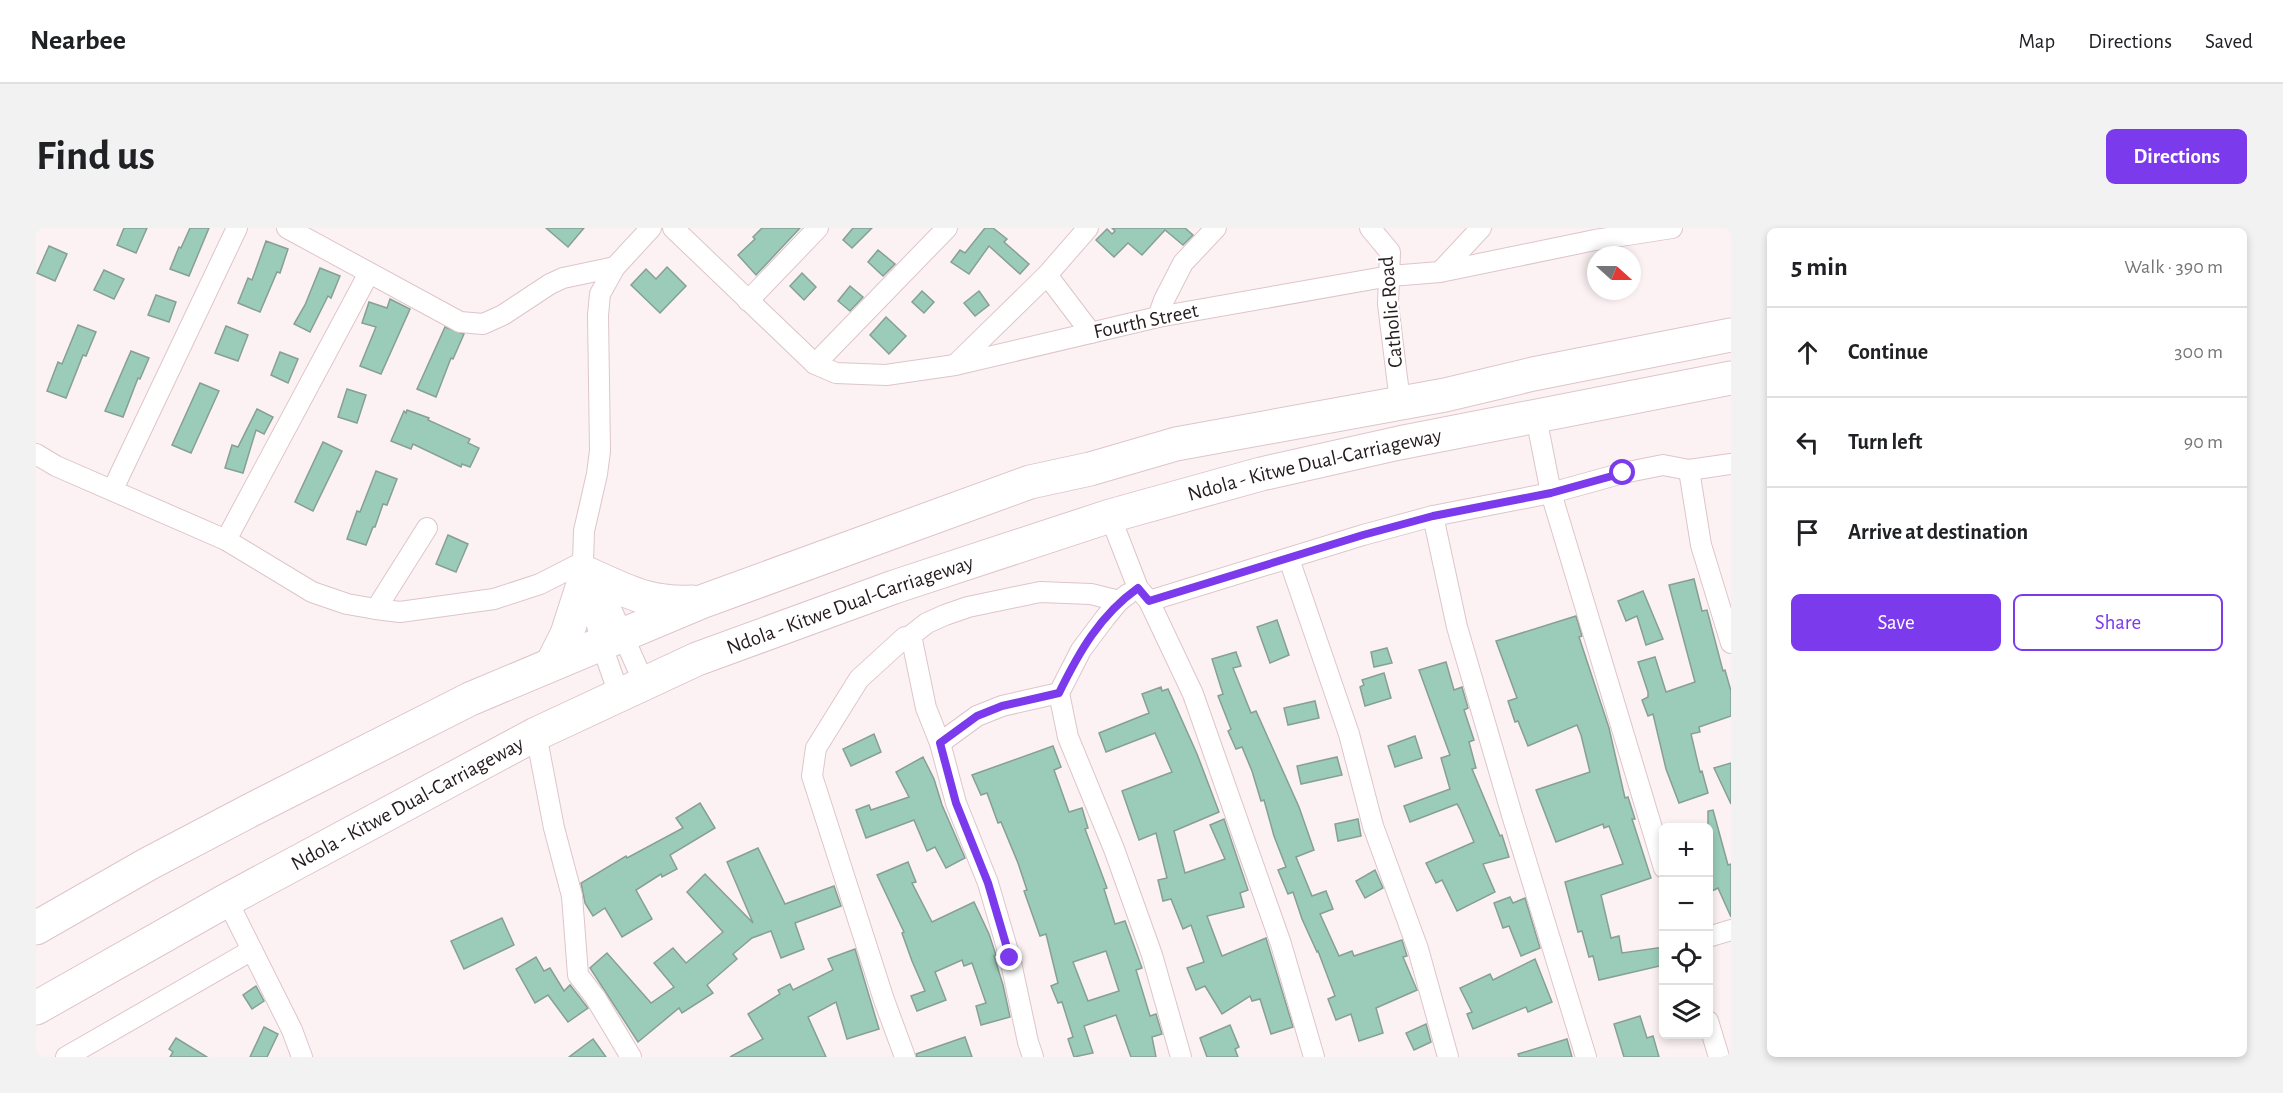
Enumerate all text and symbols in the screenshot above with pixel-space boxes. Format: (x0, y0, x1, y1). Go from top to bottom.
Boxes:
text: Nearbee (30, 27, 126, 55)
text: Map (2019, 31, 2055, 52)
text: Directions (2088, 31, 2172, 52)
text: Saved (2205, 31, 2253, 52)
button: Directions (2106, 129, 2247, 184)
text: Find us (36, 135, 155, 177)
north arrow (1587, 246, 1641, 300)
text: 5 min (1791, 254, 1848, 280)
street label: Catholic Road (1376, 255, 1406, 369)
text: Walk · 390 m (2124, 257, 2223, 277)
street label: Fourth Street (1092, 300, 1201, 342)
icon: ahead (1791, 336, 1824, 369)
text: Continue (1848, 341, 1928, 363)
text: 300 m (2174, 342, 2223, 362)
street label: Ndola - Kitwe Dual-Carriageway (1185, 424, 1443, 504)
icon: left (1791, 426, 1824, 459)
text: Turn left (1848, 431, 1922, 453)
text: 90 m (2184, 432, 2223, 452)
route start (1609, 459, 1635, 485)
icon: arrive (1791, 516, 1824, 549)
text: Arrive at destination (1848, 521, 2028, 543)
street label: Ndola - Kitwe Dual-Carriageway (723, 551, 976, 658)
button: Save (1791, 594, 2001, 651)
button: Share (2013, 594, 2223, 651)
street label: Ndola - Kitwe Dual-Carriageway (288, 732, 527, 874)
map controls (1659, 823, 1713, 1039)
button: + (1659, 823, 1713, 877)
button: − (1659, 877, 1713, 931)
button: locate (1659, 931, 1713, 985)
route end (996, 944, 1022, 970)
button: layers (1659, 985, 1713, 1039)

